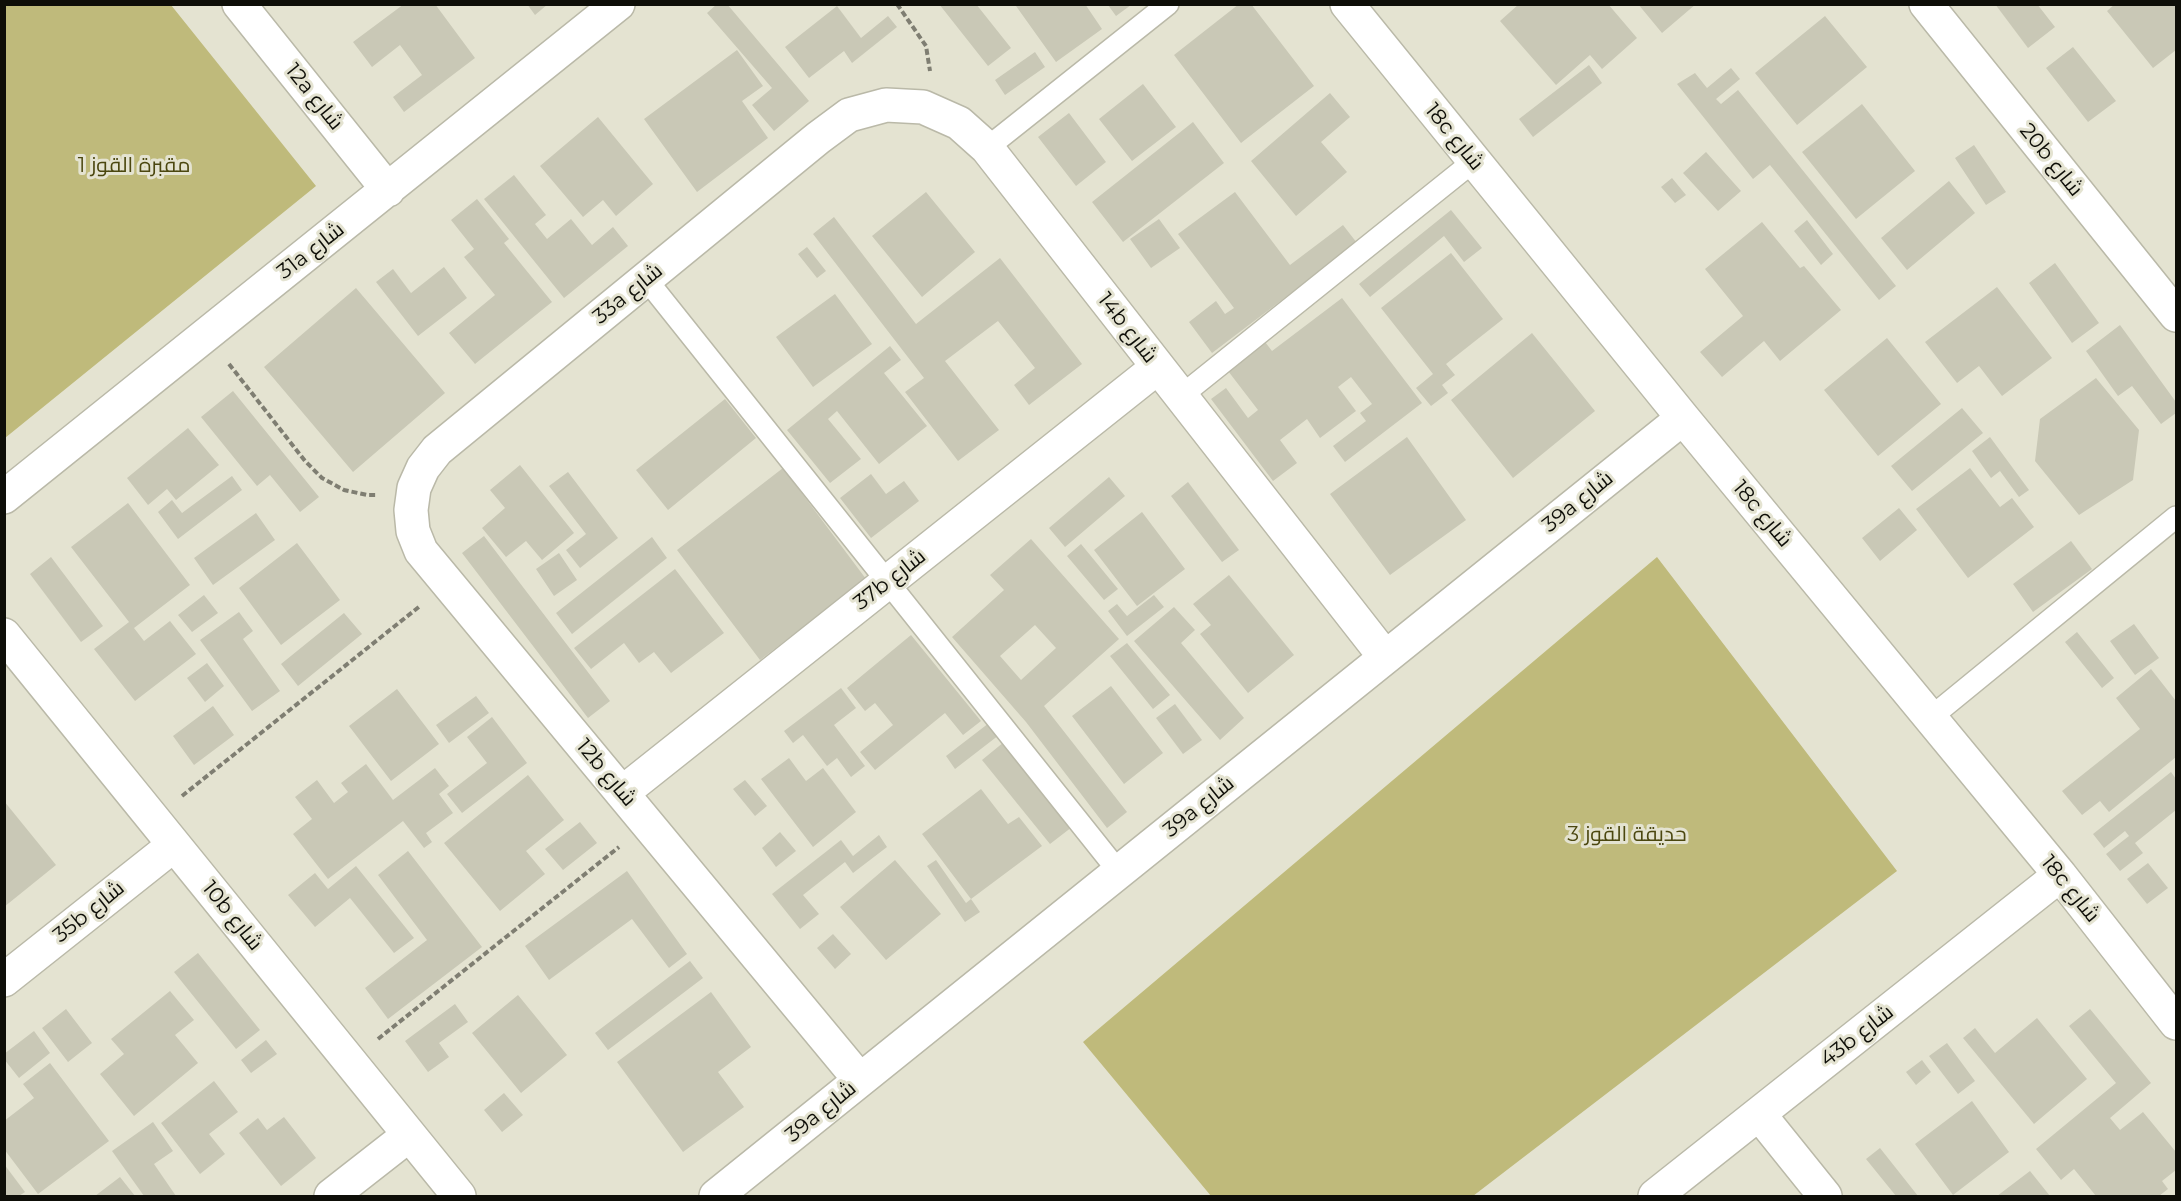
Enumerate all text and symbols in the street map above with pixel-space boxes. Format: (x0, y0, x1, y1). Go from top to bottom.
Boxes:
street label: 12a شارع (280, 59, 348, 135)
street label: 18c شارع (1419, 98, 1489, 176)
street label: 20b شارع (2014, 119, 2088, 201)
park label: مقبرة القوز 1 (78, 153, 190, 179)
street label: 31a شارع (273, 217, 349, 285)
street label: 33a شارع (588, 258, 668, 330)
street label: 14b شارع (1092, 288, 1162, 368)
street label: 39a شارع (1538, 466, 1618, 538)
street label: 18c شارع (1727, 476, 1797, 552)
street label: 37b شارع (849, 544, 931, 616)
street label: 12b شارع (571, 734, 641, 812)
street label: 39a شارع (1159, 771, 1239, 843)
park label: حديقة القوز 3 (1567, 822, 1687, 848)
street label: 18c شارع (2035, 850, 2105, 928)
street label: 35b شارع (48, 876, 130, 948)
street label: 10b شارع (196, 876, 268, 956)
street label: 43b شارع (1815, 1000, 1899, 1072)
street label: 39a شارع (781, 1076, 861, 1148)

